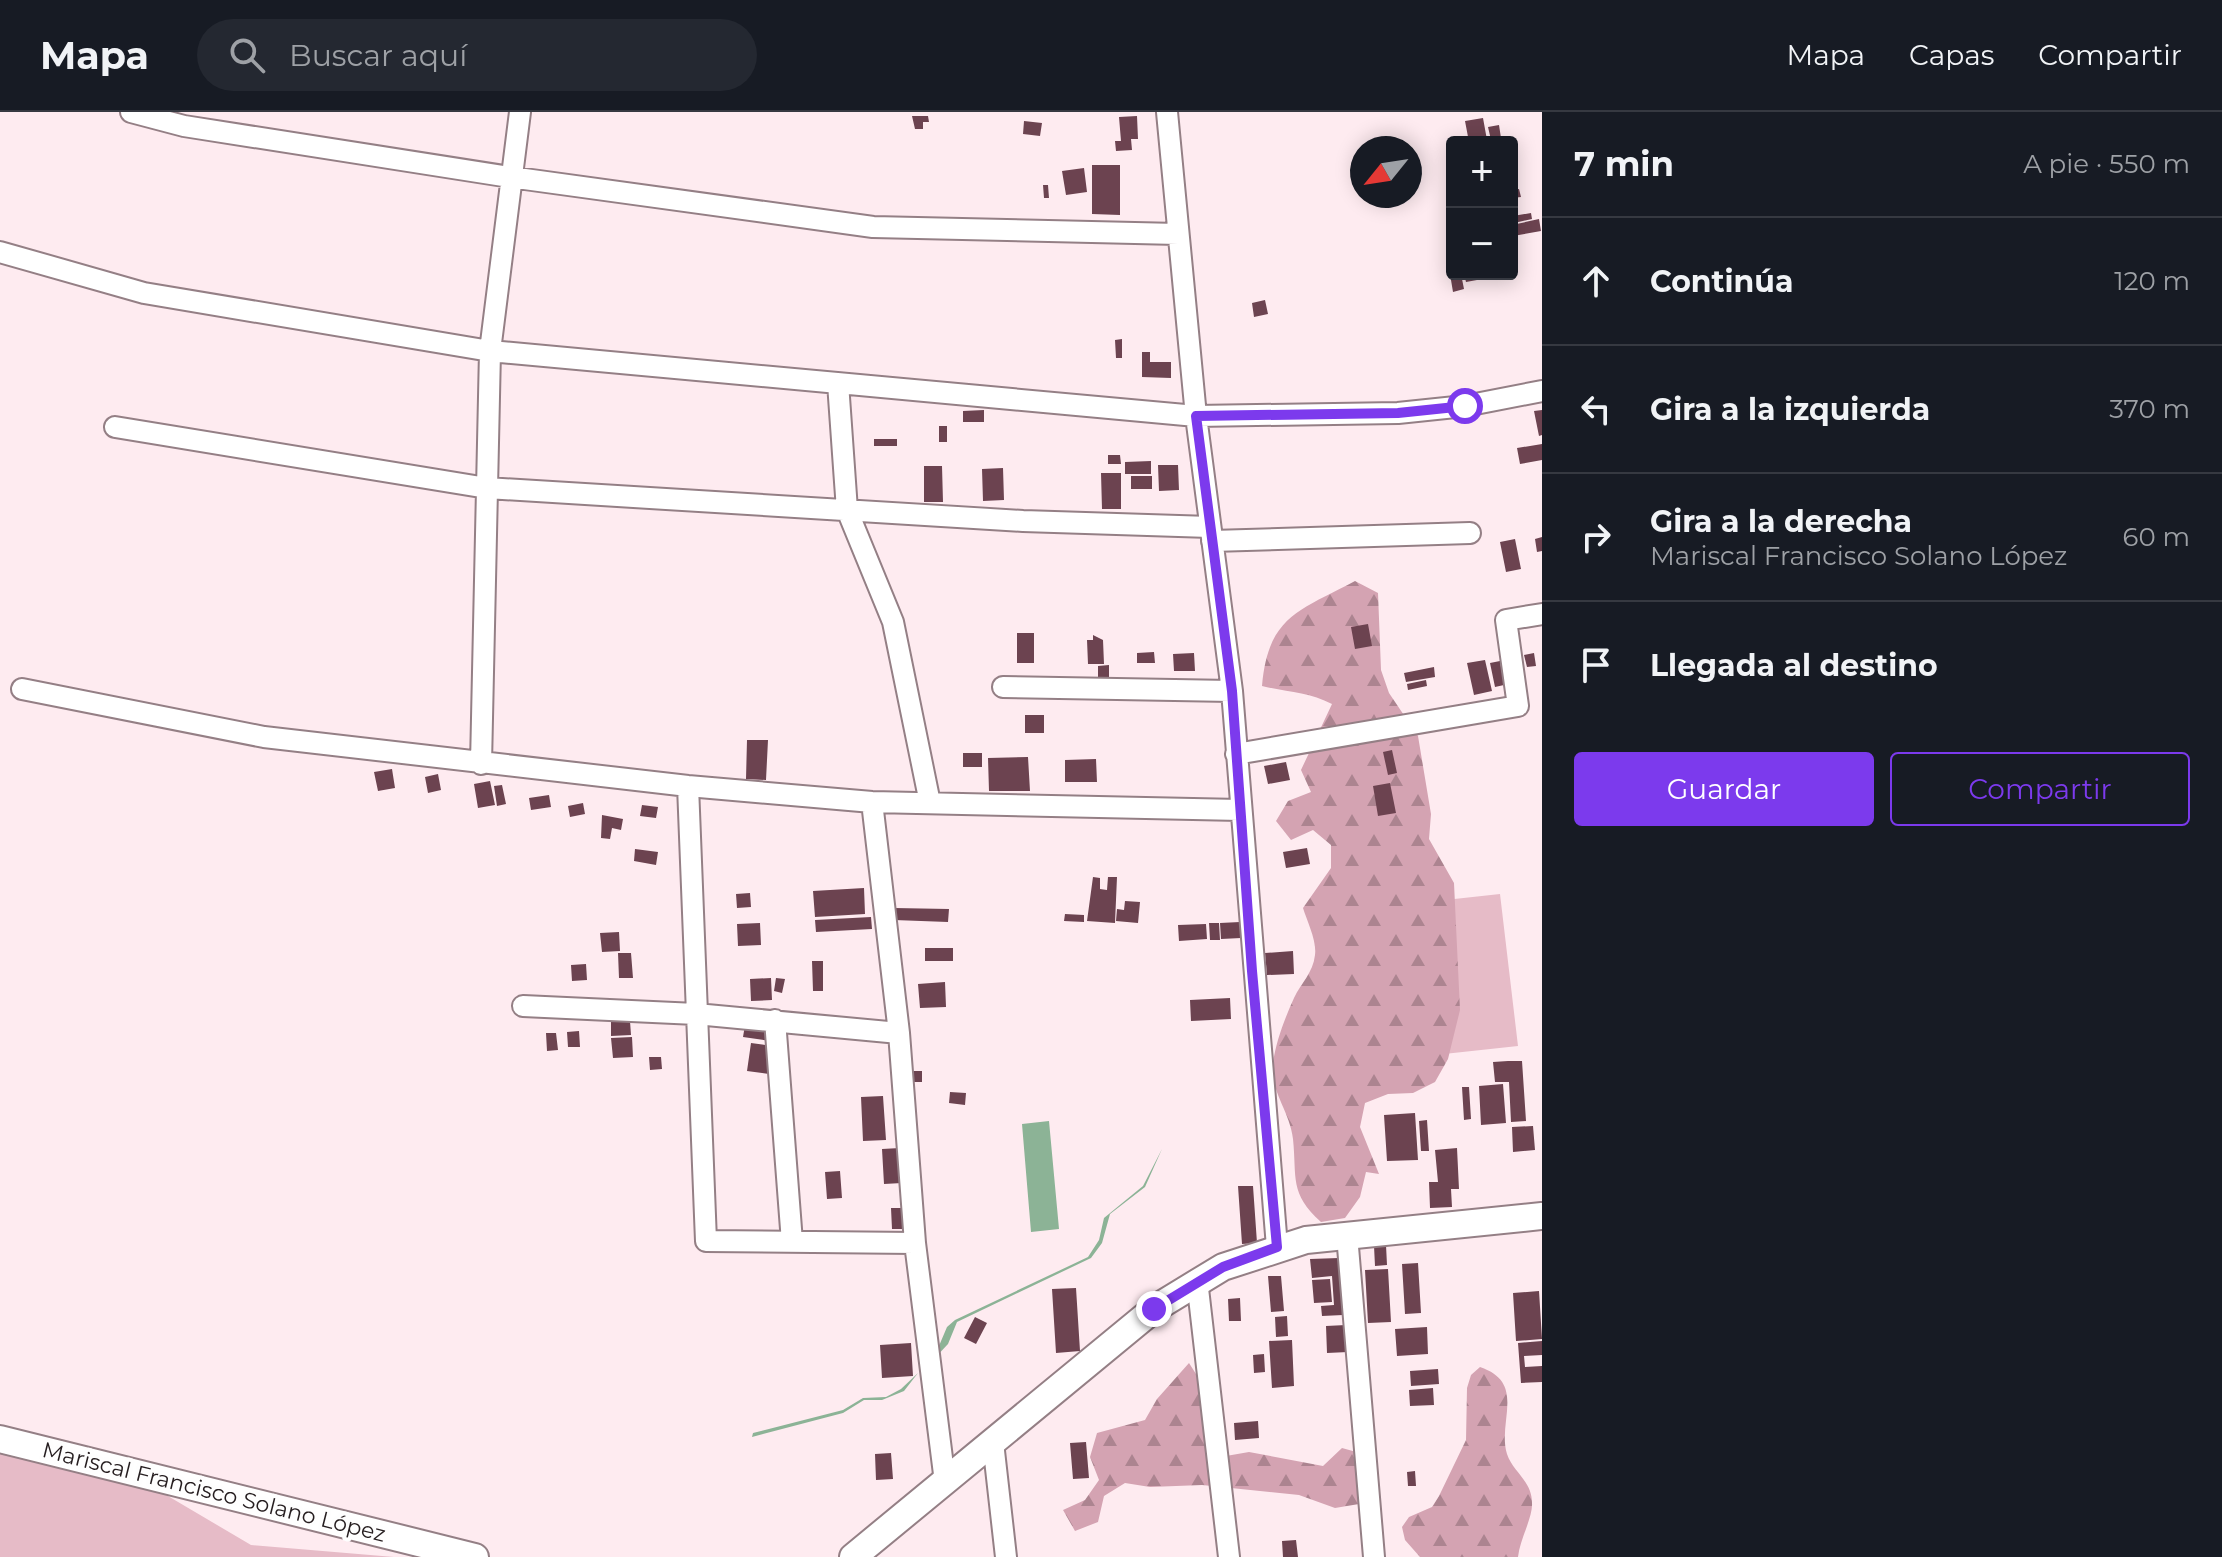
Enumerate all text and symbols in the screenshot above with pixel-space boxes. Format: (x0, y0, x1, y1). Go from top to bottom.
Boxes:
search box (197, 19, 757, 91)
text: Mapa (40, 32, 149, 79)
icon: search (225, 33, 269, 77)
text: Buscar aquí (289, 37, 467, 74)
text: Mapa (1786, 38, 1865, 72)
text: Capas (1909, 38, 1994, 72)
text: Compartir (2038, 38, 2182, 72)
north arrow (1350, 136, 1422, 208)
map controls (1446, 136, 1518, 280)
button: + (1446, 136, 1518, 208)
text: 7 min (1574, 143, 1674, 185)
text: A pie · 550 m (2023, 148, 2190, 180)
button: − (1446, 208, 1518, 280)
icon: ahead (1574, 259, 1618, 303)
text: Continúa (1650, 263, 1793, 300)
text: 120 m (2114, 265, 2190, 297)
icon: left (1574, 387, 1618, 431)
route start (1447, 388, 1483, 424)
text: Gira a la izquierda (1650, 391, 1930, 428)
text: 370 m (2109, 393, 2190, 425)
text: Gira a la derecha (1650, 503, 1912, 540)
icon: right (1574, 515, 1618, 559)
text: 60 m (2123, 521, 2190, 553)
text: Mariscal Francisco Solano López (1650, 540, 2067, 572)
icon: arrive (1574, 643, 1618, 687)
text: Llegada al destino (1650, 647, 1938, 684)
button: Guardar (1574, 752, 1874, 826)
button: Compartir (1890, 752, 2190, 826)
route end (1136, 1291, 1172, 1327)
street label: Mariscal Francisco Solano López (39, 1436, 389, 1548)

